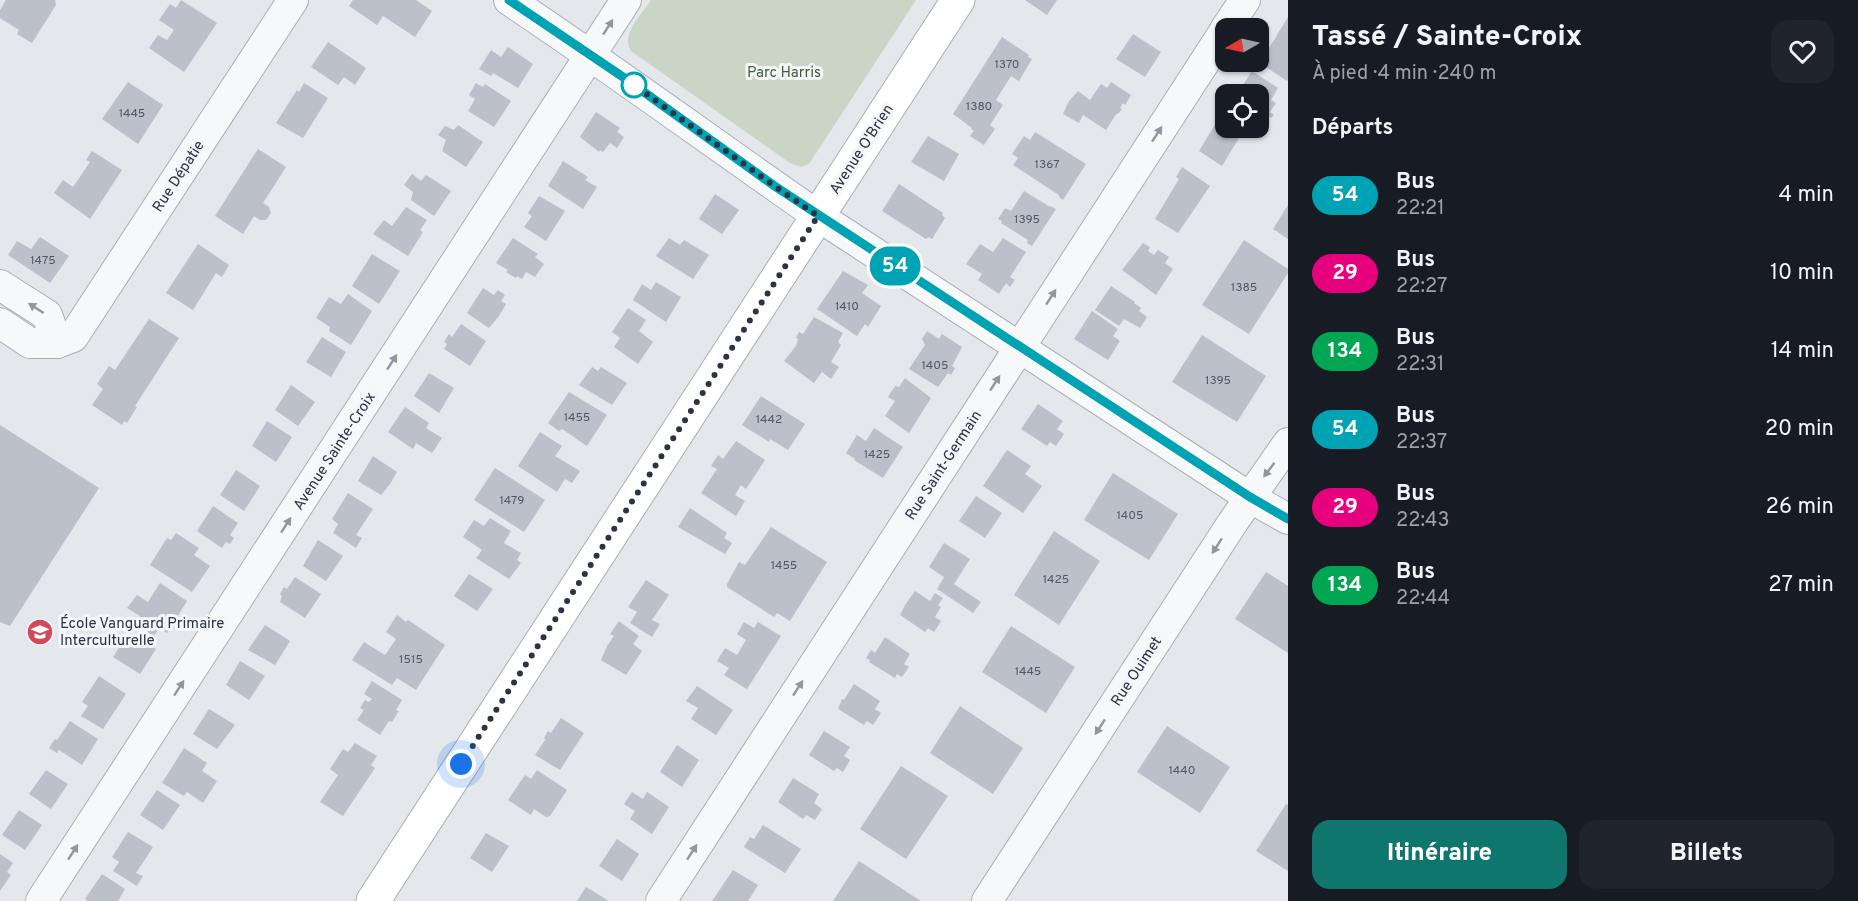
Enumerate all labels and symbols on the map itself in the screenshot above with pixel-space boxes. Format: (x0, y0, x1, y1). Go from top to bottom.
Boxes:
north arrow (1215, 18, 1269, 72)
one-way arrow (602, 19, 613, 35)
house number: 1370 (994, 57, 1020, 73)
park label: Parc Harris (747, 64, 821, 83)
unlabelled marker (621, 72, 647, 98)
house number: 1380 (966, 99, 992, 115)
street label: Avenue O'Brien (826, 101, 899, 199)
house number: 1445 (119, 106, 145, 122)
one-way arrow (1152, 126, 1163, 142)
street label: Rue Dépatie (149, 137, 209, 216)
house number: 1367 (1035, 157, 1059, 173)
house number: 1395 (1014, 212, 1040, 228)
line badge: 54 (868, 246, 922, 286)
house number: 1475 (30, 253, 56, 269)
house number: 1385 (1231, 280, 1257, 296)
one-way arrow (1045, 290, 1057, 306)
house number: 1410 (835, 299, 859, 315)
one-way arrow (28, 303, 44, 314)
one-way arrow (386, 354, 398, 370)
house number: 1405 (922, 358, 948, 374)
house number: 1395 (1205, 373, 1231, 389)
one-way arrow (990, 375, 1001, 391)
street label: Avenue Sainte-Croix (290, 389, 381, 515)
street label: Rue Saint-Germain (902, 407, 987, 524)
house number: 1455 (564, 410, 590, 426)
house number: 1442 (756, 412, 782, 428)
house number: 1425 (864, 447, 890, 463)
one-way arrow (1264, 463, 1276, 478)
house number: 1479 (500, 493, 525, 509)
house number: 1405 (1117, 508, 1143, 524)
one-way arrow (280, 517, 291, 533)
one-way arrow (1212, 538, 1223, 554)
house number: 1455 (771, 558, 797, 574)
house number: 1425 (1043, 572, 1069, 588)
place label: École Vanguard Primaire Interculturelle (60, 614, 224, 651)
school or university icon: École Vanguard Primaire Interculturelle (25, 617, 55, 647)
street label: Rue Ouimet (1108, 633, 1167, 710)
house number: 1515 (399, 652, 423, 668)
house number: 1445 (1015, 664, 1041, 680)
one-way arrow (793, 680, 804, 696)
one-way arrow (173, 681, 185, 697)
one-way arrow (1094, 719, 1105, 735)
your location (446, 749, 476, 779)
house number: 1440 (1169, 763, 1195, 779)
one-way arrow (67, 844, 78, 860)
one-way arrow (687, 844, 698, 860)

